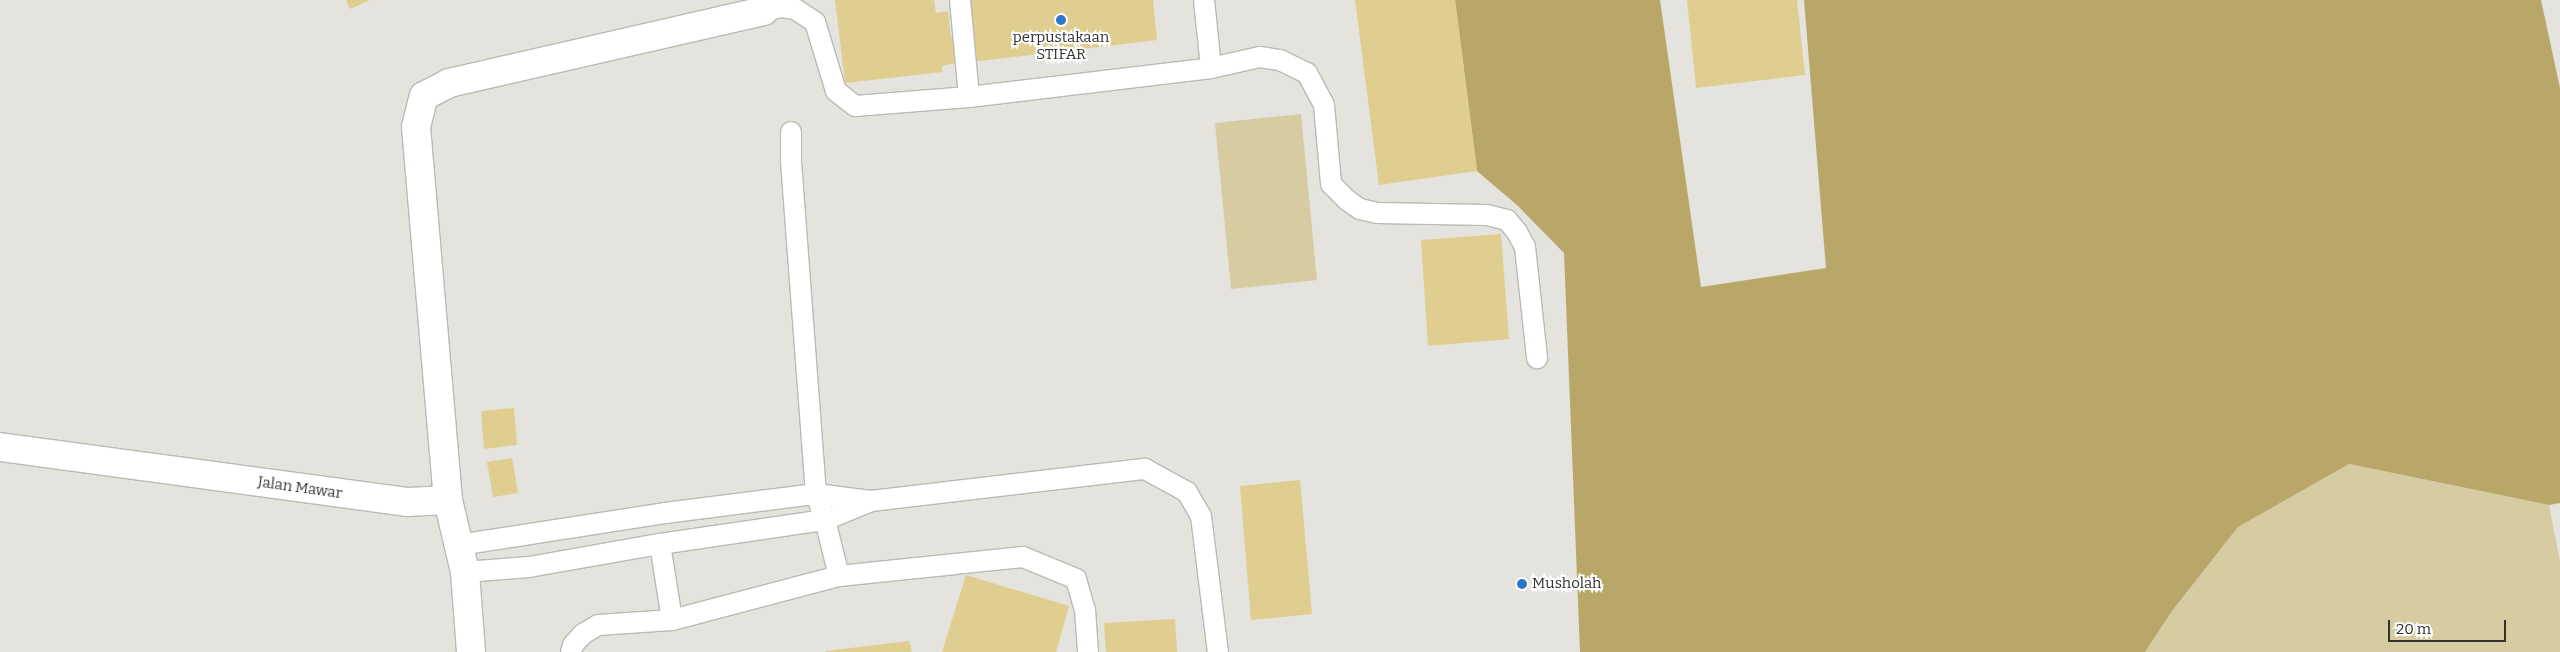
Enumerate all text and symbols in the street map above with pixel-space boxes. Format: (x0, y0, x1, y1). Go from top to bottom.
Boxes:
marker: perpustakaan STIFAR (1055, 14, 1067, 26)
place label: perpustakaan STIFAR (1013, 28, 1109, 63)
street label: Jalan Mawar (257, 473, 343, 503)
place label: Musholah (1532, 575, 1601, 593)
marker: Musholah (1516, 578, 1528, 590)
scale bar (2390, 610, 2508, 642)
text: 20 m (2396, 620, 2431, 638)

